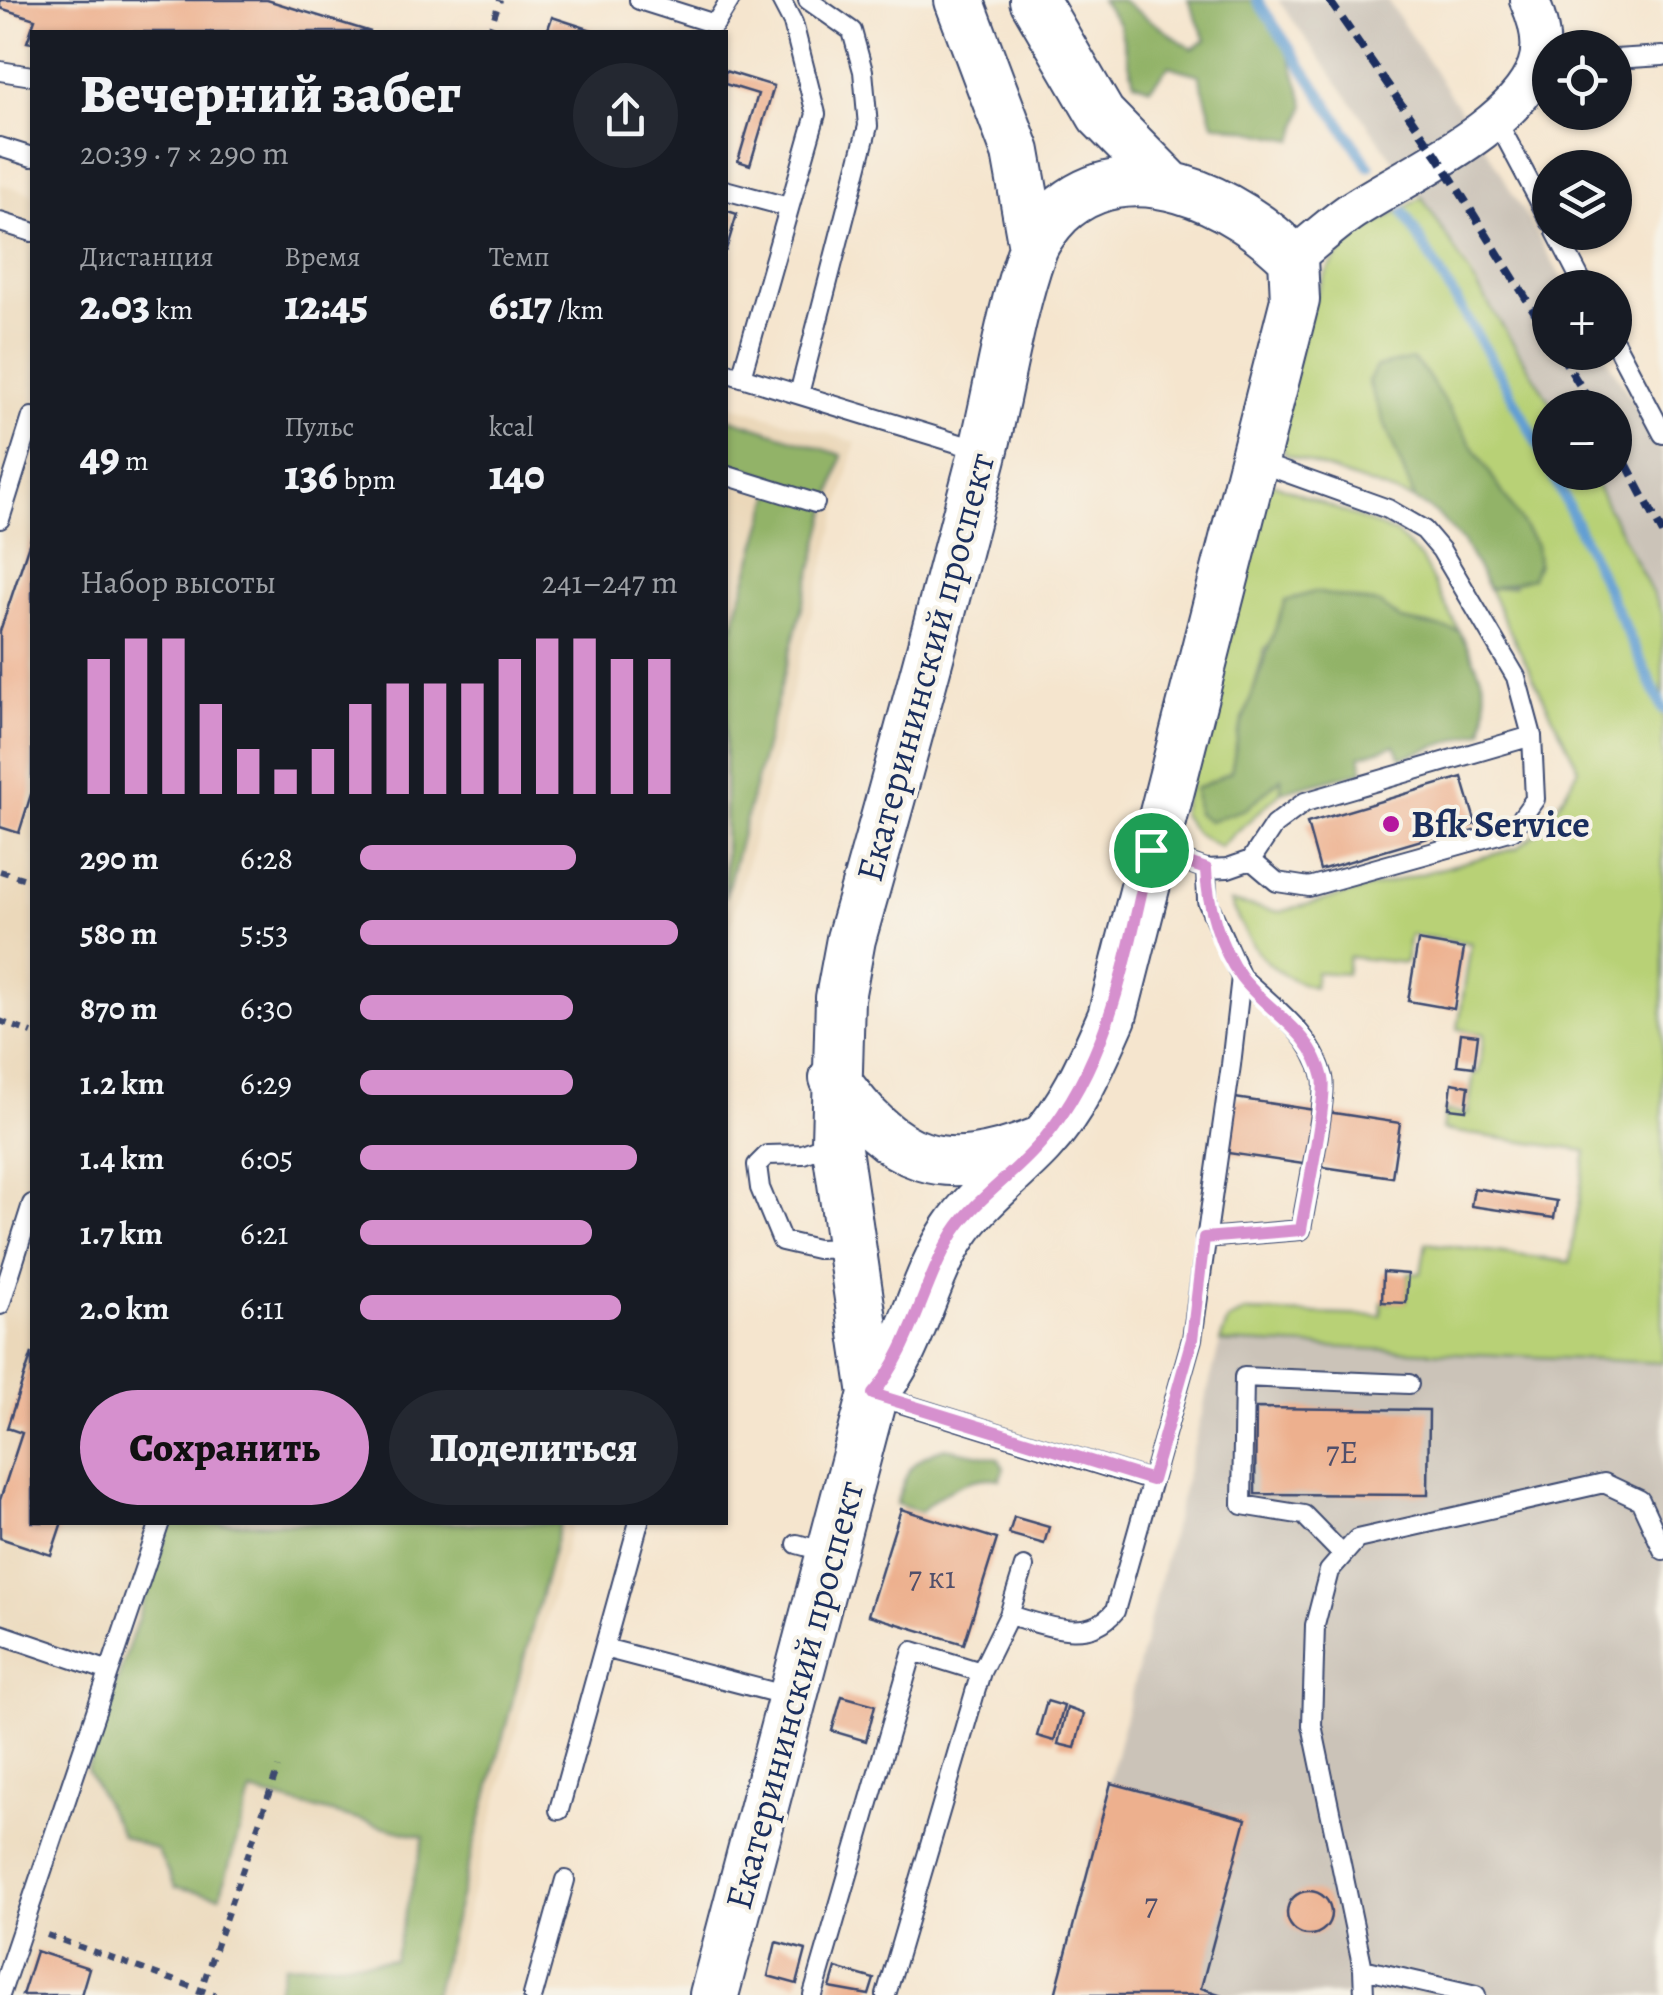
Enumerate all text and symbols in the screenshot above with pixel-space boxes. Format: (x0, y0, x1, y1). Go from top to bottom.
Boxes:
map controls (1532, 30, 1632, 490)
button: locate (1532, 30, 1632, 130)
text: Вечерний забег (80, 56, 461, 131)
button: share (573, 63, 678, 168)
text: 20:39 · 7 × 290 m (80, 131, 289, 175)
button: layers (1532, 150, 1632, 250)
text: Дистанция (80, 238, 214, 276)
text: Время (284, 238, 361, 276)
text: Темп (489, 238, 550, 276)
button: + (1532, 270, 1632, 370)
text: 2.03 (80, 276, 150, 333)
text: 12:45 (284, 276, 368, 333)
text: 6:17 (489, 276, 552, 333)
text: km (150, 291, 193, 329)
text: /km (552, 291, 604, 329)
button: − (1532, 390, 1632, 490)
text: Пульс (284, 408, 354, 446)
text: kcal (489, 408, 534, 446)
text: 49 (80, 427, 120, 484)
text: m (120, 442, 149, 480)
text: 136 (284, 446, 338, 503)
text: 140 (489, 446, 545, 503)
street label: Екатерининский проспект (843, 447, 1007, 887)
text: bpm (338, 461, 396, 499)
text: Набор высоты (80, 560, 276, 604)
text: 241–247 m (542, 560, 678, 604)
place label: Bfk Service (1411, 798, 1590, 850)
pin (1109, 808, 1194, 893)
marker: Bfk Service (1380, 813, 1402, 835)
icon: arrive (1124, 823, 1179, 878)
text: 290 m (80, 836, 159, 880)
text: 6:28 (240, 836, 293, 880)
text: 580 m (80, 911, 158, 955)
text: 5:53 (240, 911, 288, 955)
text: 870 m (80, 986, 158, 1030)
text: 6:30 (240, 986, 293, 1030)
text: 1.2 km (80, 1061, 165, 1105)
text: 6:29 (240, 1061, 292, 1105)
text: 1.4 km (80, 1136, 164, 1180)
text: 6:05 (240, 1136, 293, 1180)
text: 1.7 km (80, 1211, 163, 1255)
text: 6:21 (240, 1211, 289, 1255)
text: 2.0 km (80, 1286, 169, 1330)
text: 6:11 (240, 1286, 284, 1330)
button: Сохранить (80, 1390, 369, 1505)
button: Поделиться (389, 1390, 678, 1505)
house number: 7Е (1326, 1430, 1358, 1474)
street label: Екатерининский проспект (712, 1475, 876, 1915)
house number: 7 к1 (908, 1555, 956, 1599)
house number: 7 (1144, 1882, 1158, 1926)

